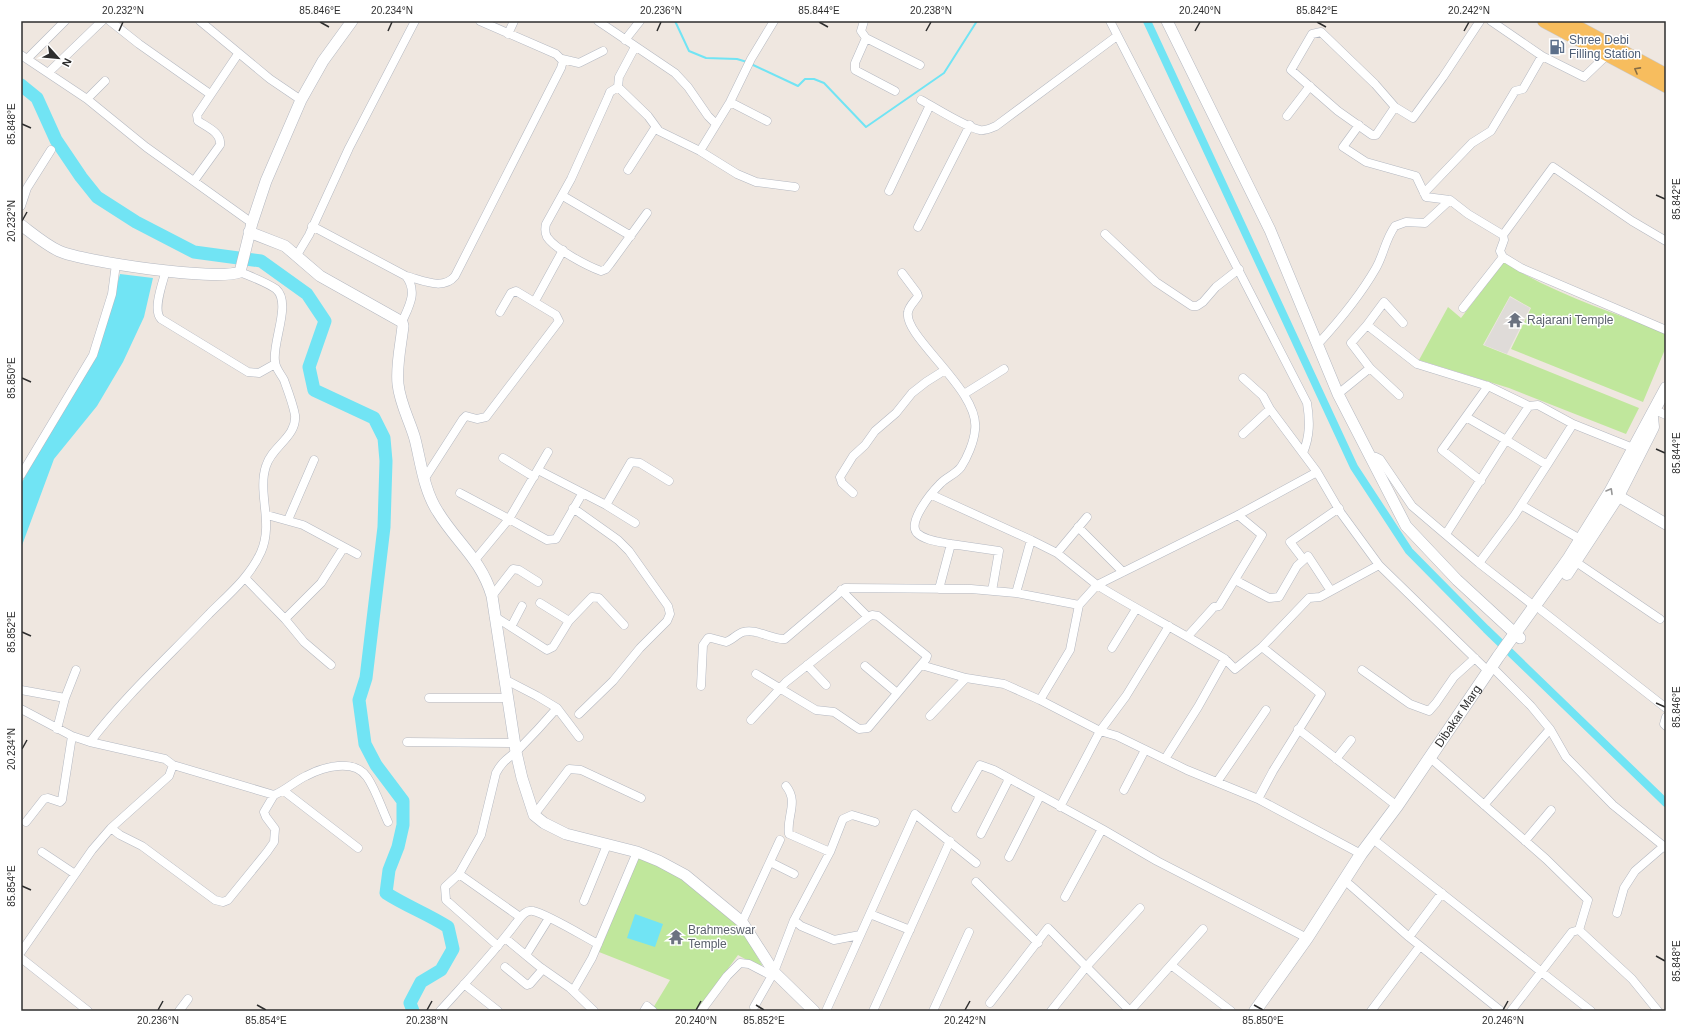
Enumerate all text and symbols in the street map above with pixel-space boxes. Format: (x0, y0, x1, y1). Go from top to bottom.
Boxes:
text: 20.232°N (102, 5, 144, 16)
text: 85.846°E (299, 5, 341, 16)
text: 20.234°N (371, 5, 413, 16)
text: 20.236°N (640, 5, 682, 16)
text: 85.844°E (798, 5, 840, 16)
text: 20.238°N (910, 5, 952, 16)
text: 20.240°N (1179, 5, 1221, 16)
text: 85.842°E (1296, 5, 1338, 16)
text: 20.242°N (1448, 5, 1490, 16)
place label: Shree Debi Filling Station (1569, 33, 1641, 61)
north arrow (38, 38, 78, 78)
fuel station icon: Shree Debi Filling Station (1548, 38, 1566, 56)
text: N (60, 56, 74, 69)
one-way arrow (1634, 67, 1641, 74)
text: 85.848°E (6, 103, 17, 145)
text: 85.842°E (1671, 178, 1682, 220)
text: 20.232°N (6, 200, 17, 242)
temple icon: Rajarani Temple (1506, 311, 1524, 329)
place label: Rajarani Temple (1527, 313, 1614, 327)
text: 85.850°E (6, 357, 17, 399)
text: 85.844°E (1671, 432, 1682, 474)
one-way arrow (1605, 488, 1612, 495)
text: 85.852°E (6, 611, 17, 653)
street label: Dibakar Marg (1432, 682, 1484, 750)
text: 85.846°E (1671, 686, 1682, 728)
text: 20.234°N (6, 728, 17, 770)
text: 85.854°E (6, 865, 17, 907)
place label: Brahmeswar Temple (688, 923, 755, 951)
temple icon: Brahmeswar Temple (667, 928, 685, 946)
text: 85.848°E (1671, 940, 1682, 982)
text: 20.236°N (137, 1015, 179, 1026)
text: 85.854°E (245, 1015, 287, 1026)
text: 20.238°N (406, 1015, 448, 1026)
text: 20.240°N (675, 1015, 717, 1026)
text: 85.852°E (743, 1015, 785, 1026)
text: 20.242°N (944, 1015, 986, 1026)
text: 85.850°E (1242, 1015, 1284, 1026)
text: 20.246°N (1482, 1015, 1524, 1026)

